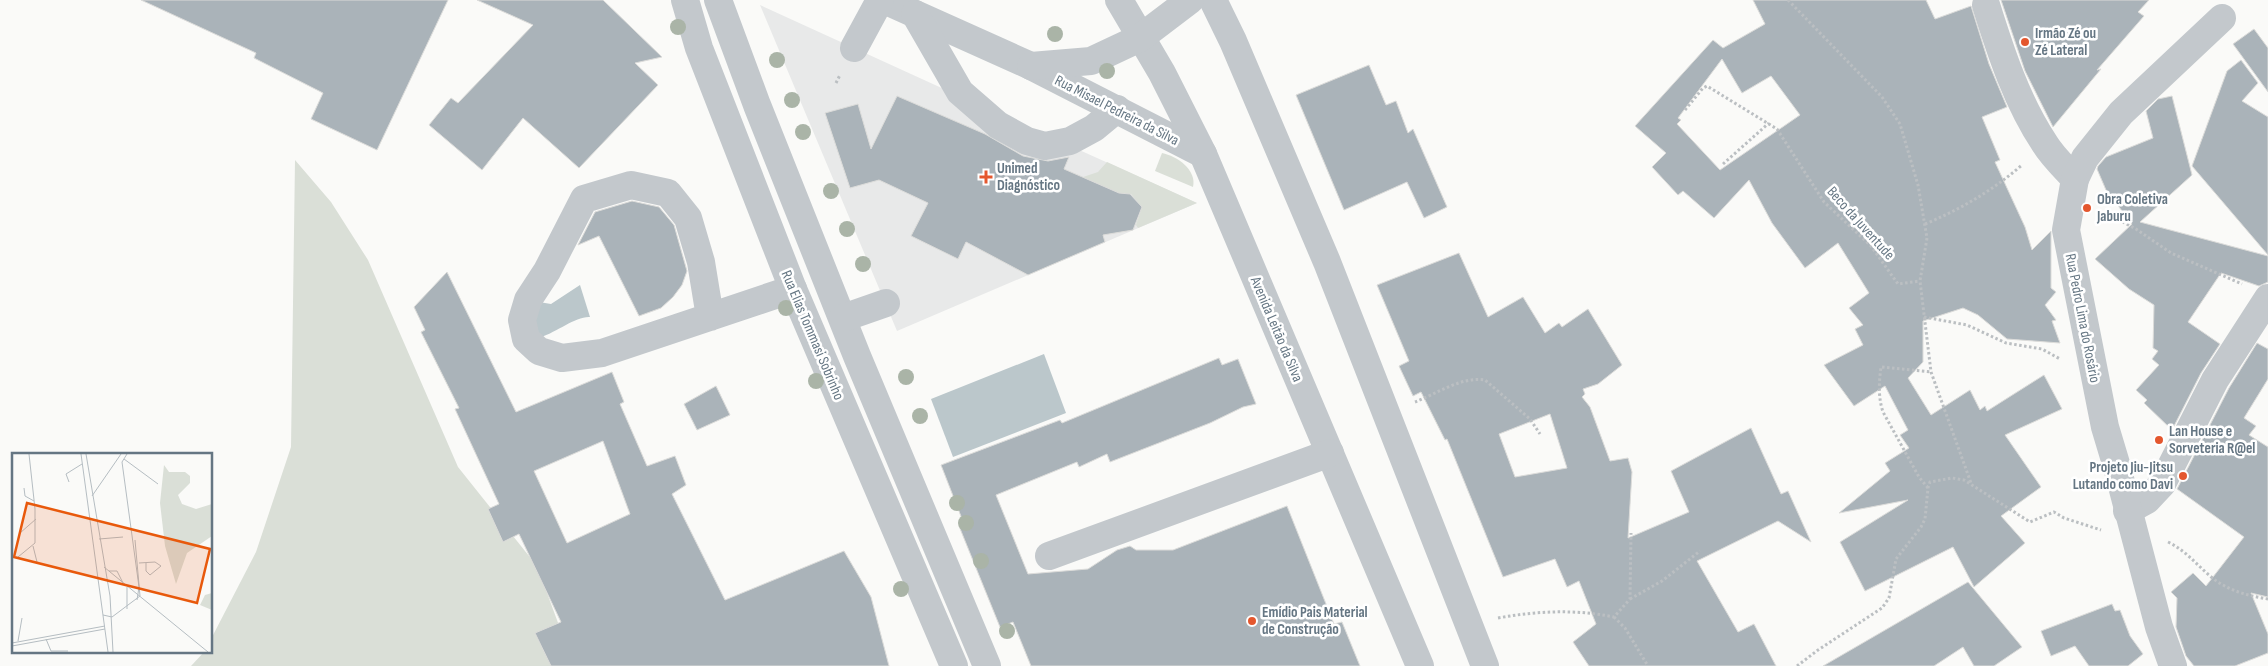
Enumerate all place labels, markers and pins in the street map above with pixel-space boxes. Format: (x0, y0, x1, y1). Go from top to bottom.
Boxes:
place label: Irmão Zé ou Zé Lateral (2035, 24, 2096, 60)
marker: Irmão Zé ou Zé Lateral (2019, 36, 2031, 48)
place label: Unimed Diagnóstico (997, 159, 1060, 195)
marker: Unimed Diagnóstico (979, 170, 993, 184)
place label: Obra Coletiva Jaburu (2096, 190, 2168, 226)
marker: Obra Coletiva Jaburu (2081, 202, 2093, 214)
place label: Lan House e Sorveteria R@el (2169, 422, 2255, 458)
marker: Lan House e Sorveteria R@el (2153, 434, 2165, 446)
place label: Projeto Jiu-Jitsu Lutando como Davi (2073, 458, 2173, 494)
marker: Projeto Jiu-Jitsu Lutando como Davi (2177, 470, 2189, 482)
place label: Emídio Pais Material de Construção (1262, 603, 1368, 639)
marker: Emídio Pais Material de Construção (1246, 615, 1258, 627)

